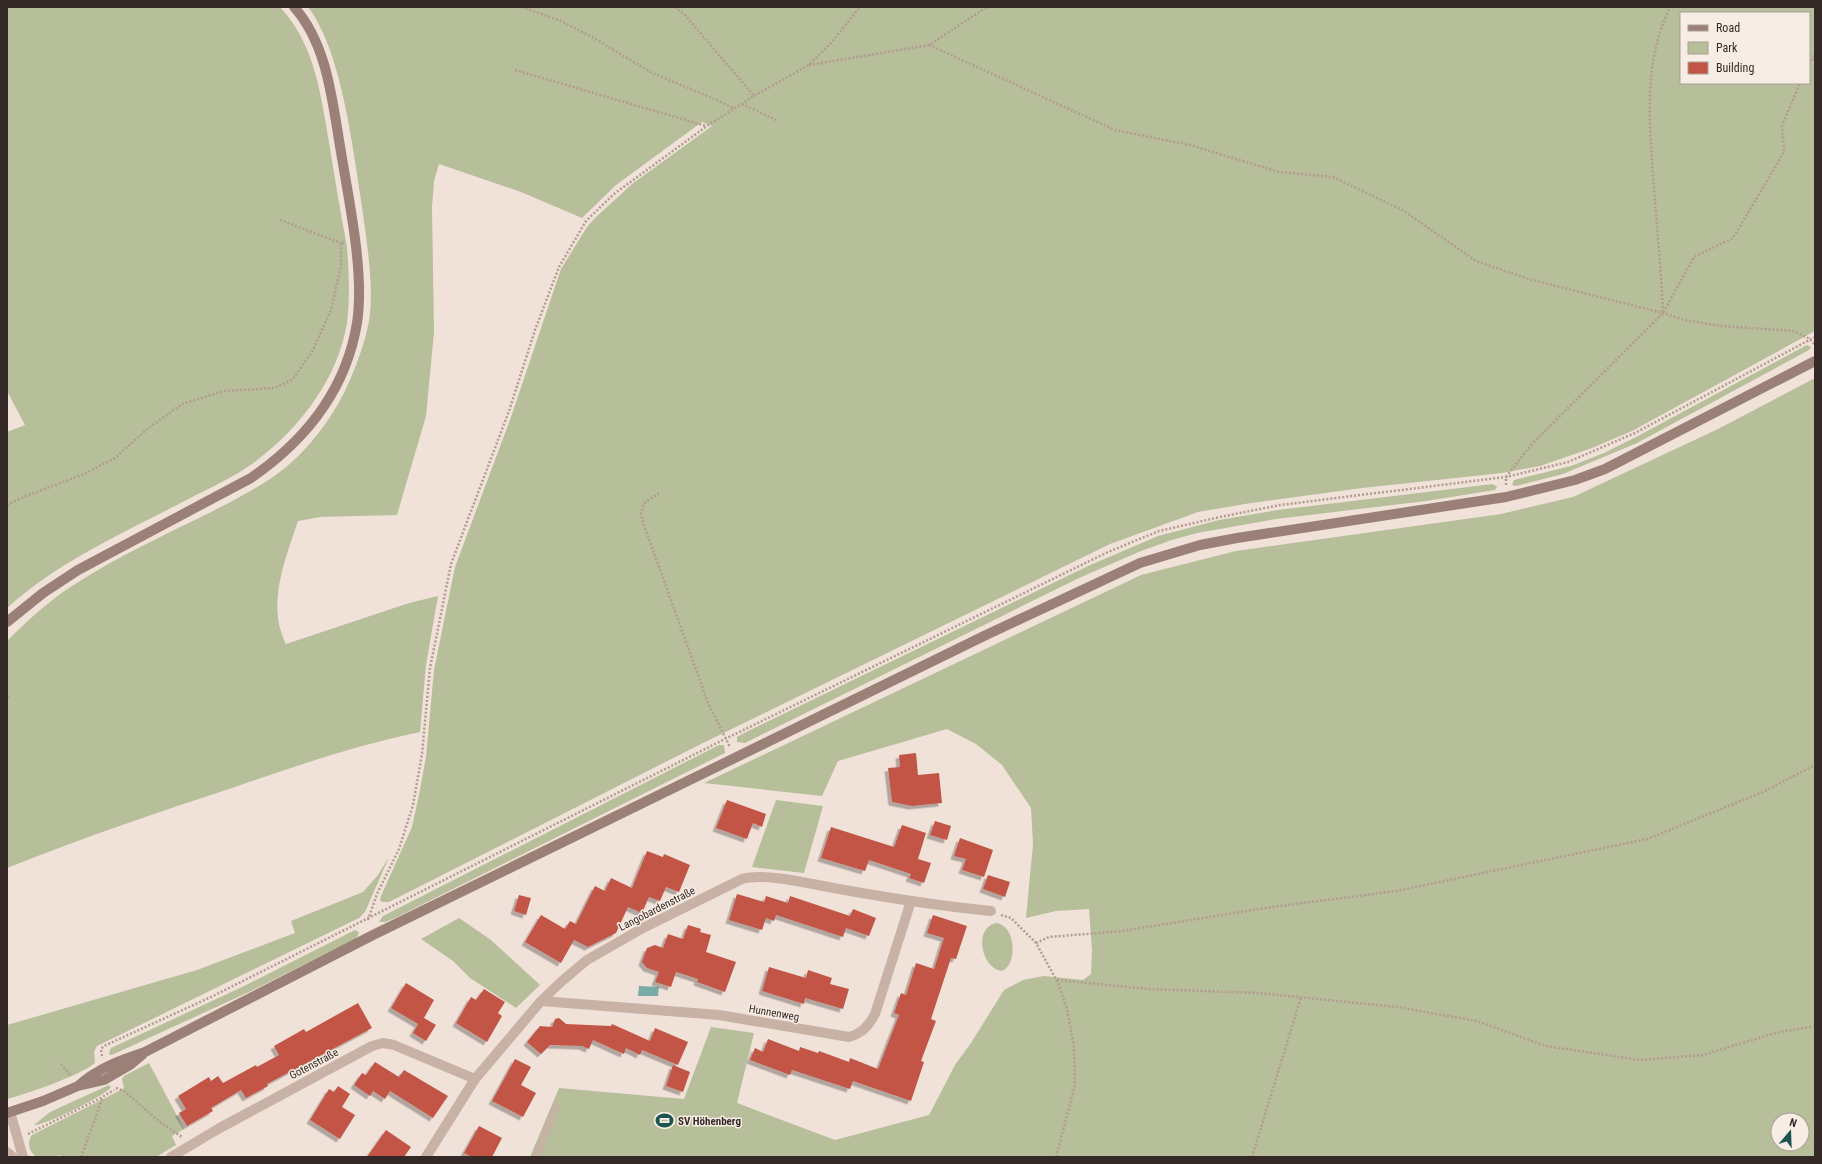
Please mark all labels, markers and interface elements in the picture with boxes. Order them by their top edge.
legend [1680,12,1810,84]
text: Road [1716,21,1740,35]
text: Park [1716,41,1738,55]
text: Building [1716,61,1754,75]
street label: Langobardenstraße [617,884,697,934]
street label: Hunnenweg [748,1002,800,1024]
street label: Gotenstraße [287,1046,341,1082]
sports icon: SV Höhenberg [655,1111,675,1131]
north arrow [1770,1112,1810,1152]
place label: SV Höhenberg [678,1115,741,1128]
text: N [1788,1116,1799,1130]

